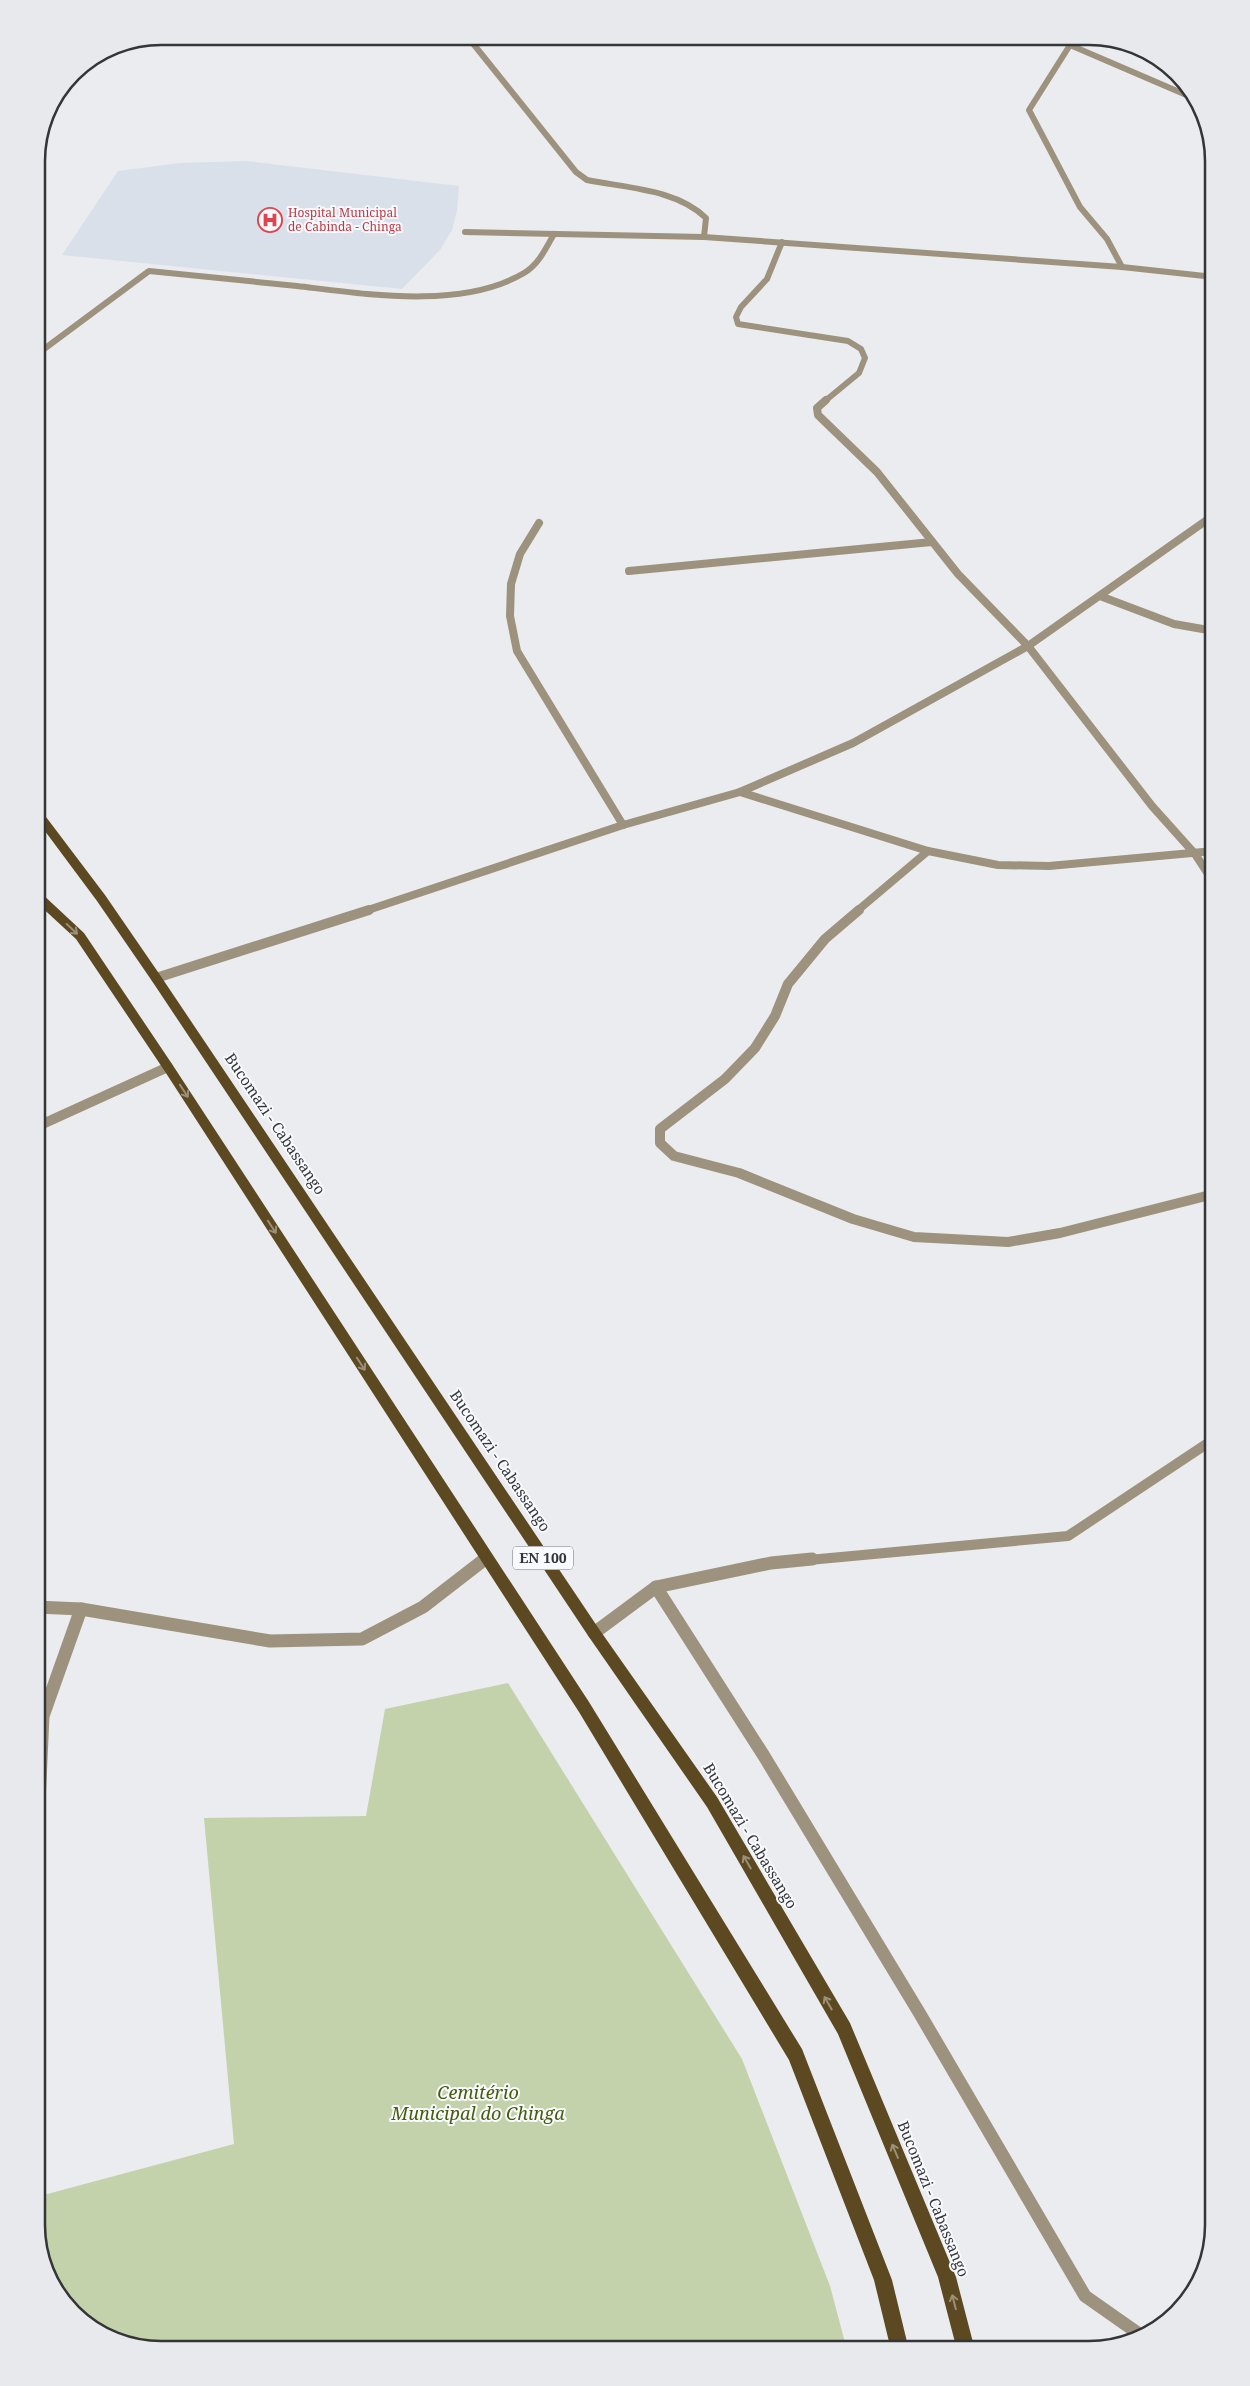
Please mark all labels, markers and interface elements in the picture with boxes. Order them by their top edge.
place label: Hospital Municipal de Cabinda - Chinga [288,204,402,235]
hospital icon: Hospital Municipal de Cabinda - Chinga [257,207,283,233]
one-way arrow [66,923,79,934]
street label: Bucomazi - Cabassango [221,1049,331,1198]
one-way arrow [179,1084,189,1098]
one-way arrow [268,1220,278,1234]
one-way arrow [356,1356,366,1370]
street label: Bucomazi - Cabassango [446,1386,556,1535]
road number: EN 100 [513,1546,573,1570]
street label: Bucomazi - Cabassango [699,1759,802,1912]
one-way arrow [742,1855,752,1870]
one-way arrow [823,1997,833,2011]
park label: Cemitério Municipal do Chinga [390,2080,565,2125]
street label: Bucomazi - Cabassango [893,2118,974,2280]
one-way arrow [889,2144,899,2159]
one-way arrow [949,2295,958,2311]

